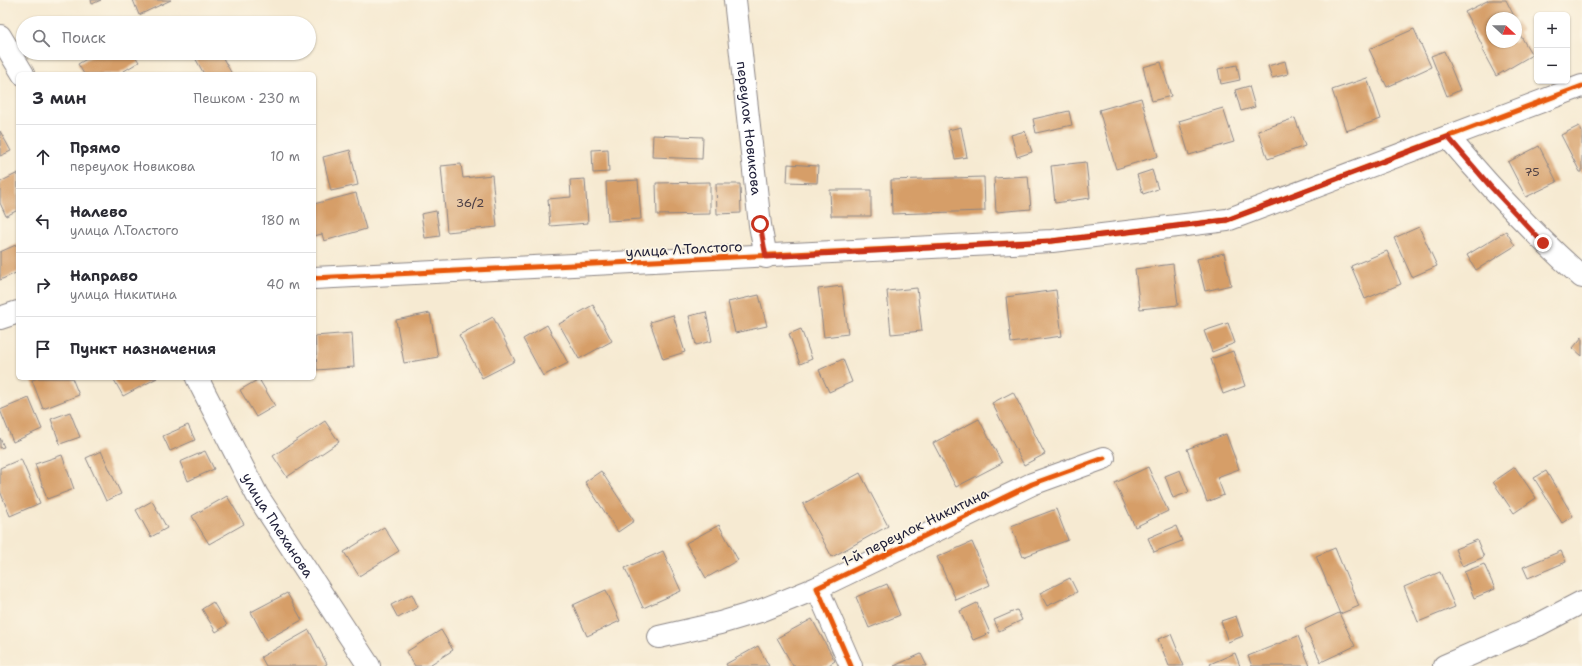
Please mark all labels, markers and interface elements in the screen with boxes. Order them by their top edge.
north arrow [1486,12,1522,48]
map controls [1534,12,1570,84]
button: + [1534,12,1570,48]
search box [16,16,316,60]
icon: search [30,27,52,49]
text: Поиск [62,28,106,48]
button: − [1534,48,1570,84]
street label: переулок Новикова [733,60,766,197]
text: 3 мин [32,87,87,109]
text: Пешком · 230 m [194,90,300,107]
text: Прямо [70,138,120,158]
icon: ahead [32,146,54,168]
text: 10 m [270,148,300,165]
text: переулок Новикова [70,158,195,175]
house number: 75 [1524,164,1540,180]
house number: 36/2 [456,195,484,211]
text: Налево [70,202,128,222]
icon: left [32,210,54,232]
text: 180 m [261,212,300,229]
route start [751,215,769,233]
text: улица Л.Толстого [70,222,179,239]
route end [1534,234,1552,252]
street label: улица Л.Толстого [625,237,743,261]
text: Направо [70,266,138,286]
icon: right [32,274,54,296]
text: 40 m [266,276,300,293]
text: улица Никитина [70,286,177,303]
icon: arrive [32,338,54,360]
text: Пункт назначения [70,339,216,359]
street label: улица Плеханова [238,470,318,581]
street label: 1-й переулок Никитина [839,484,991,570]

